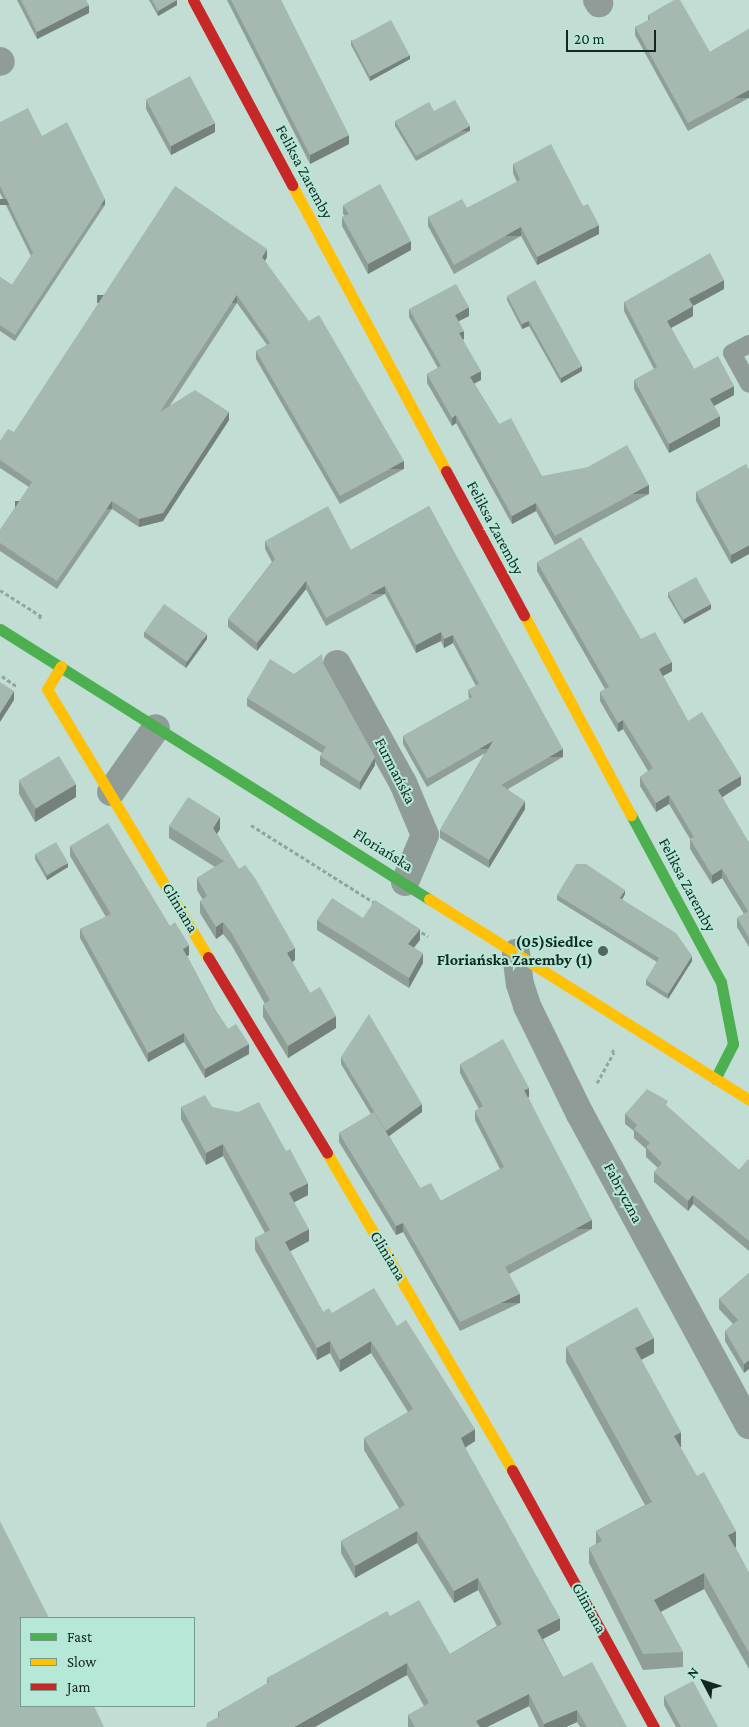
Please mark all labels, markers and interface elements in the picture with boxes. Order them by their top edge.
scale bar [569,20,659,52]
text: 20 m [574,31,605,47]
street label: Feliksa Zaremby [271,122,337,222]
street label: Feliksa Zaremby [462,478,528,578]
street label: Furmańska [370,735,420,807]
street label: Floriańska [349,824,417,876]
street label: Feliksa Zaremby [654,835,720,935]
street label: Gliniana [158,880,202,936]
place label: (05)Siedlce Floriańska Zaremby (1) [437,932,593,970]
marker: (05)Siedlce Floriańska Zaremby (1) [597,945,609,957]
street label: Fabryczna [599,1160,647,1226]
street label: Gliniana [366,1228,410,1284]
street label: Gliniana [567,1579,611,1637]
legend [20,1617,195,1707]
text: Fast [67,1629,92,1645]
text: Slow [67,1654,96,1670]
north arrow [679,1657,729,1707]
text: N [683,1664,702,1681]
text: Jam [67,1679,90,1695]

